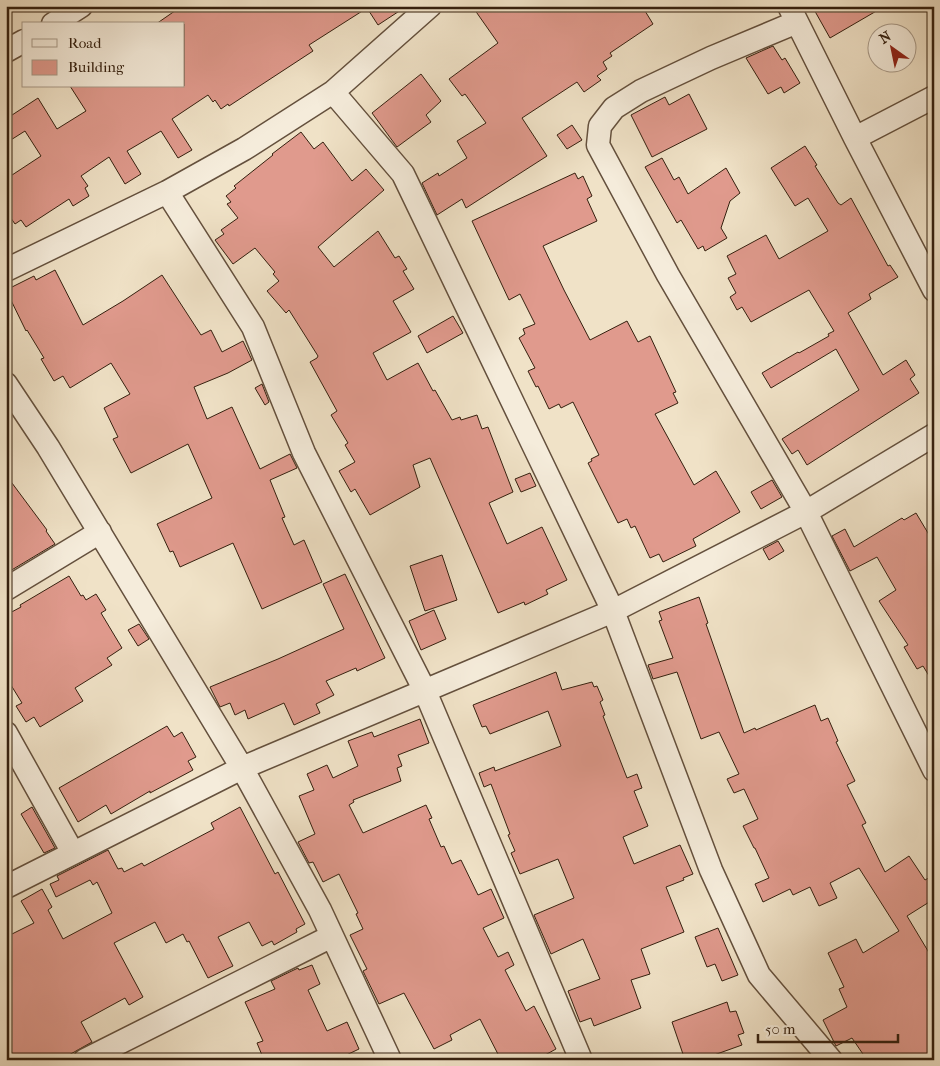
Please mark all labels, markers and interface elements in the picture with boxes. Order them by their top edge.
legend [22,22,185,88]
north arrow [868,22,918,72]
text: N [876,27,895,48]
text: Road [68,34,102,52]
text: Building [68,58,125,76]
scale bar [758,1011,898,1043]
text: 50 m [765,1020,796,1038]

